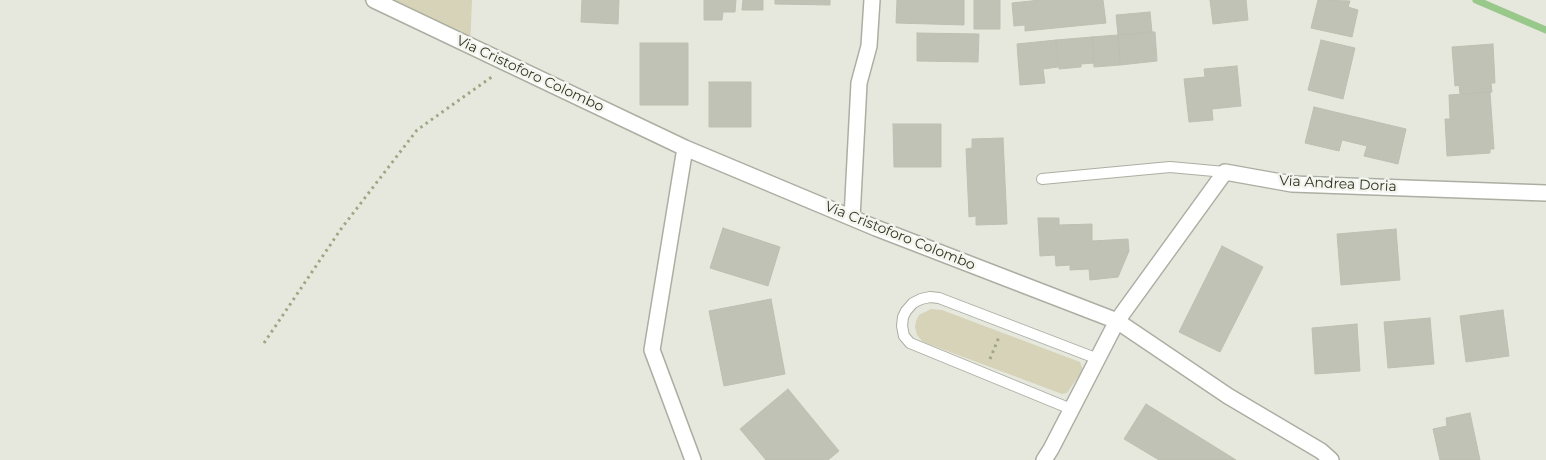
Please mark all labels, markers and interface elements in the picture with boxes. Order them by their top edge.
street label: Via Cristoforo Colombo [454,32,606,116]
street label: Via Andrea Doria [1279,173,1397,195]
street label: Via Cristoforo Colombo [822,198,978,274]

